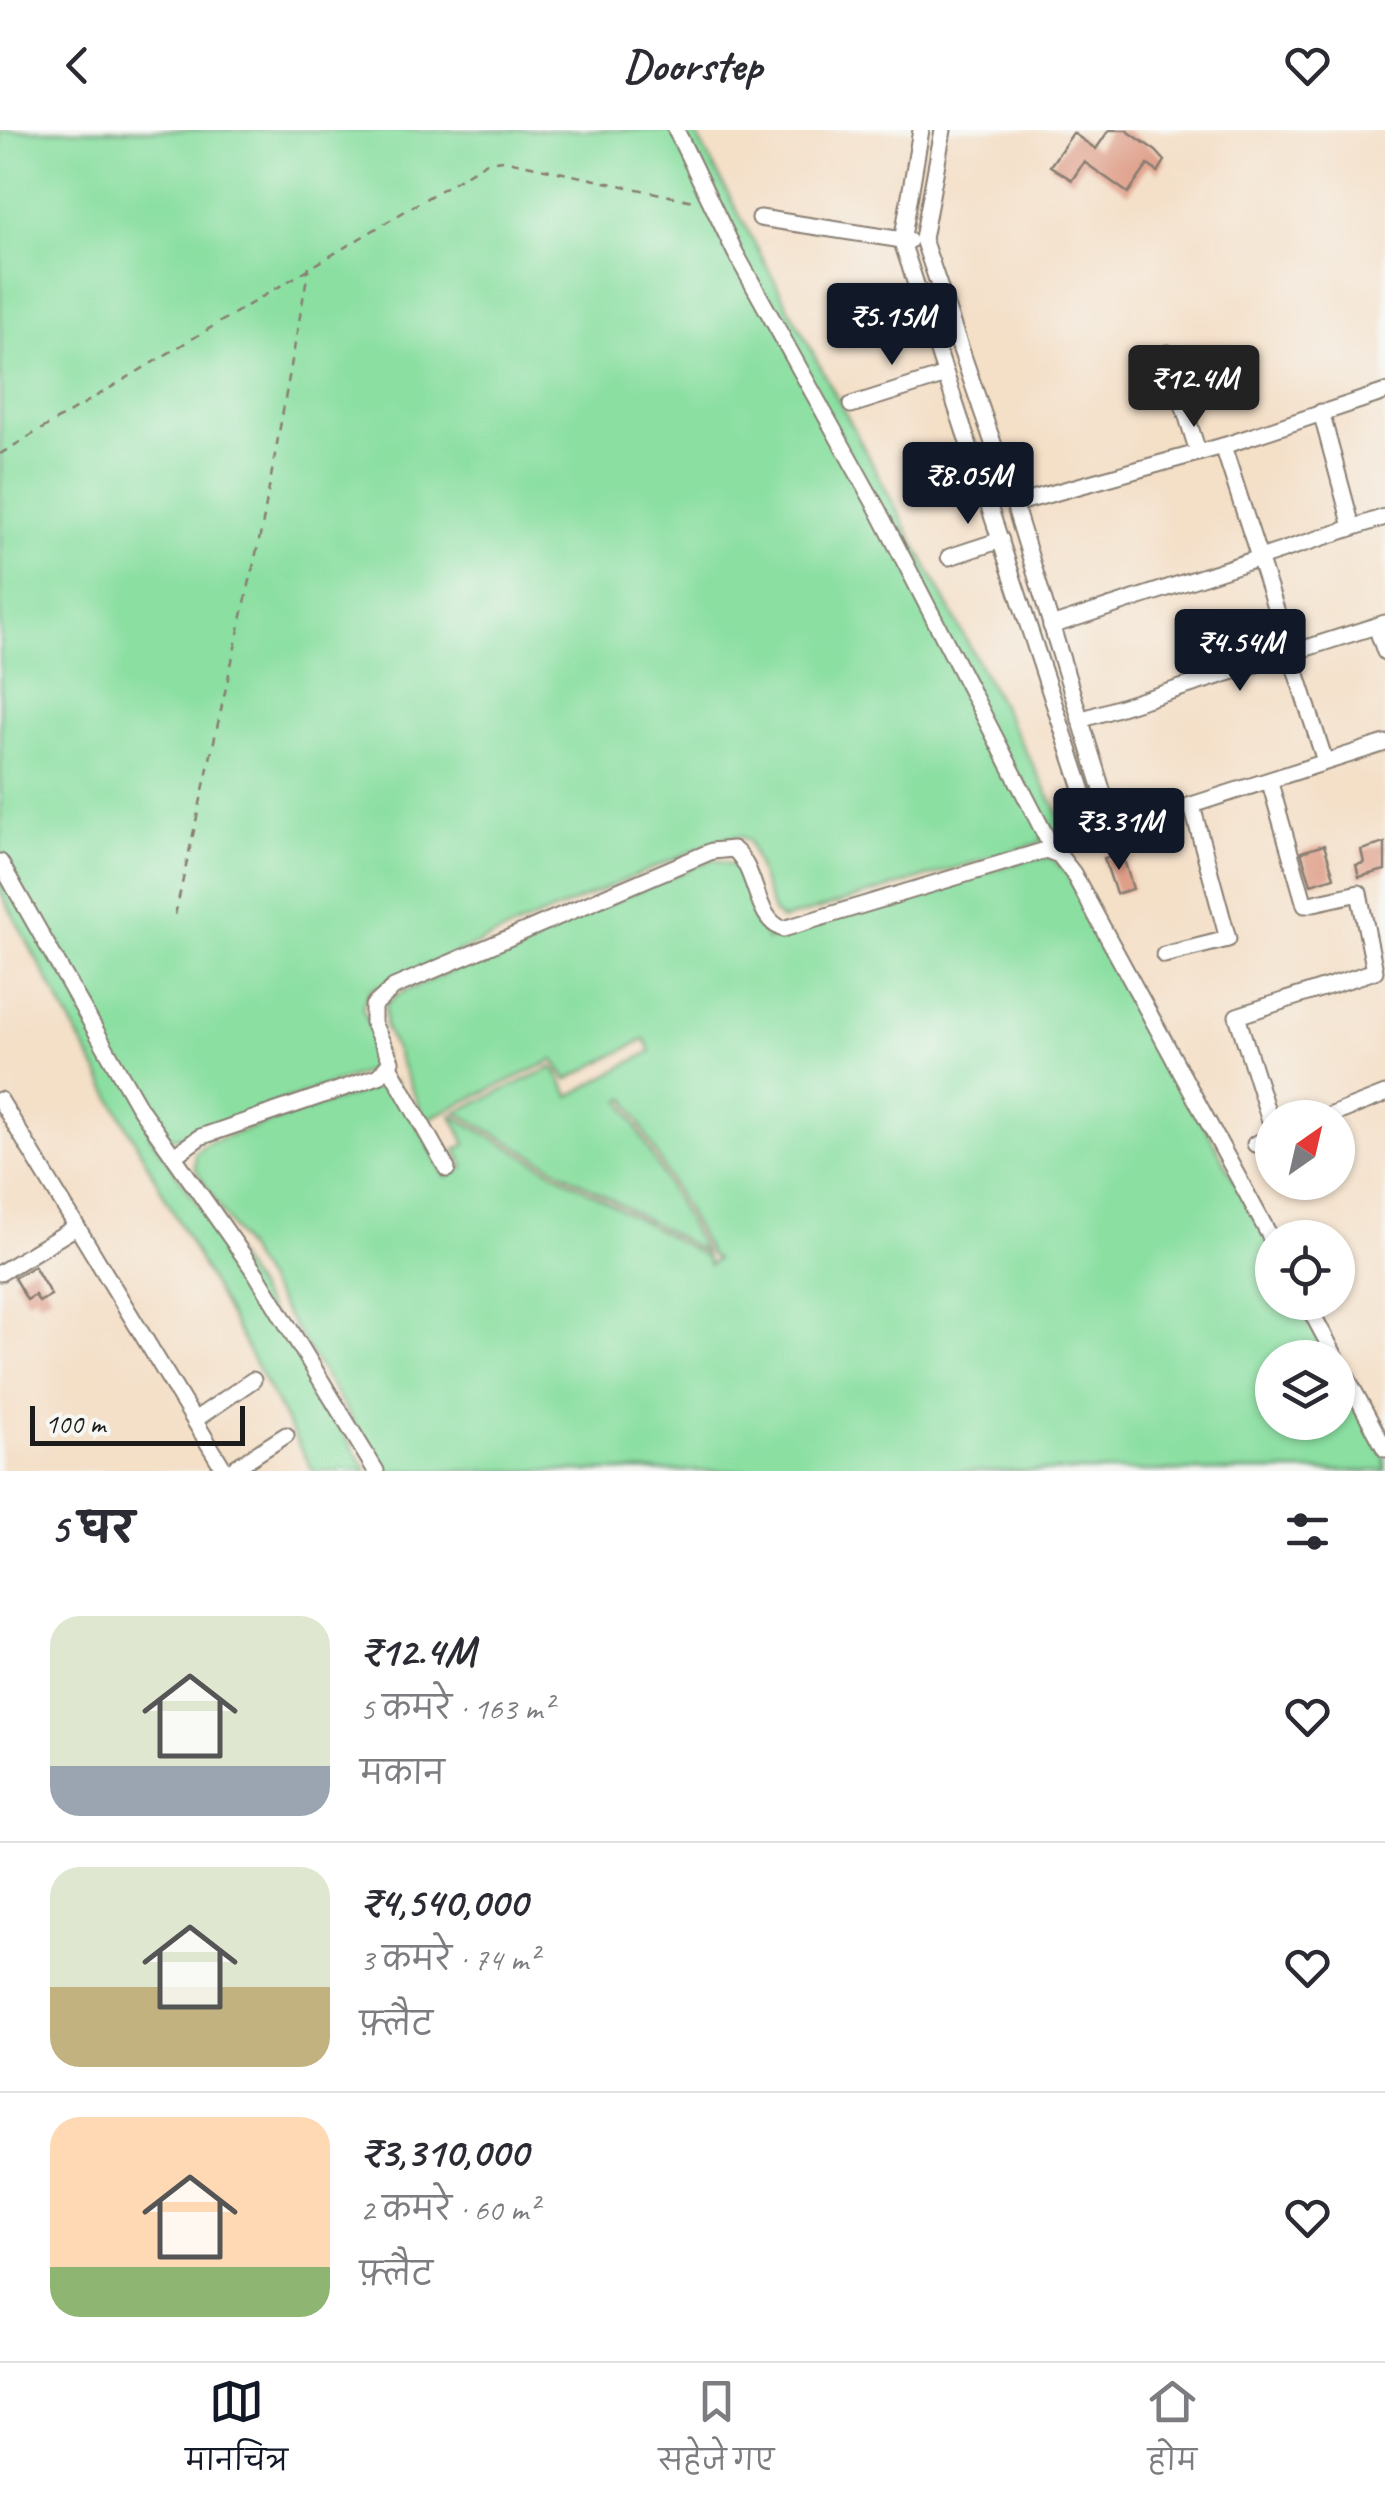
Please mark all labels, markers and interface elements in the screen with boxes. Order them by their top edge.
text: Doorstep [623,37,762,94]
icon: back [50,38,105,93]
icon: heart [1280,38,1335,93]
pin: ₹5.15M [811,283,973,368]
text: ₹5.15M [849,295,935,336]
pin: ₹12.4M [1113,345,1275,430]
text: ₹12.4M [1150,357,1238,398]
pin: ₹8.05M [887,442,1049,527]
text: ₹8.05M [925,454,1011,495]
pin: ₹4.54M [1159,609,1321,694]
text: ₹4.54M [1197,621,1283,662]
pin: ₹3.31M [1038,788,1200,873]
text: ₹3.31M [1075,800,1163,841]
north arrow [1255,1100,1355,1200]
map controls [1255,1100,1355,1440]
button: locate [1255,1220,1355,1320]
button: layers [1255,1340,1355,1440]
scale bar [30,1401,245,1446]
text: 100 m [45,1406,105,1441]
text: 5 घर [50,1502,134,1555]
icon: filters [1280,1504,1335,1559]
text: ₹12.4M [360,1625,475,1678]
icon: home [130,1656,250,1776]
text: 5 कमरे · 163 m² [360,1688,553,1729]
icon: heart [1280,1689,1335,1744]
text: मकान [360,1753,445,1794]
text: ₹4,540,000 [360,1876,527,1929]
icon: home [130,1907,250,2027]
text: 3 कमरे · 74 m² [360,1939,538,1980]
icon: heart [1280,1940,1335,1995]
text: फ़्लैट [360,2004,433,2045]
text: ₹3,310,000 [360,2126,528,2179]
icon: home [130,2157,250,2277]
text: 2 कमरे · 60 m² [360,2189,538,2230]
icon: heart [1280,2190,1335,2245]
text: फ़्लैट [360,2254,433,2295]
tab: मानचित्र [185,2374,288,2491]
tab: सहेजे गए [658,2374,774,2491]
tab: होम [1145,2374,1200,2491]

